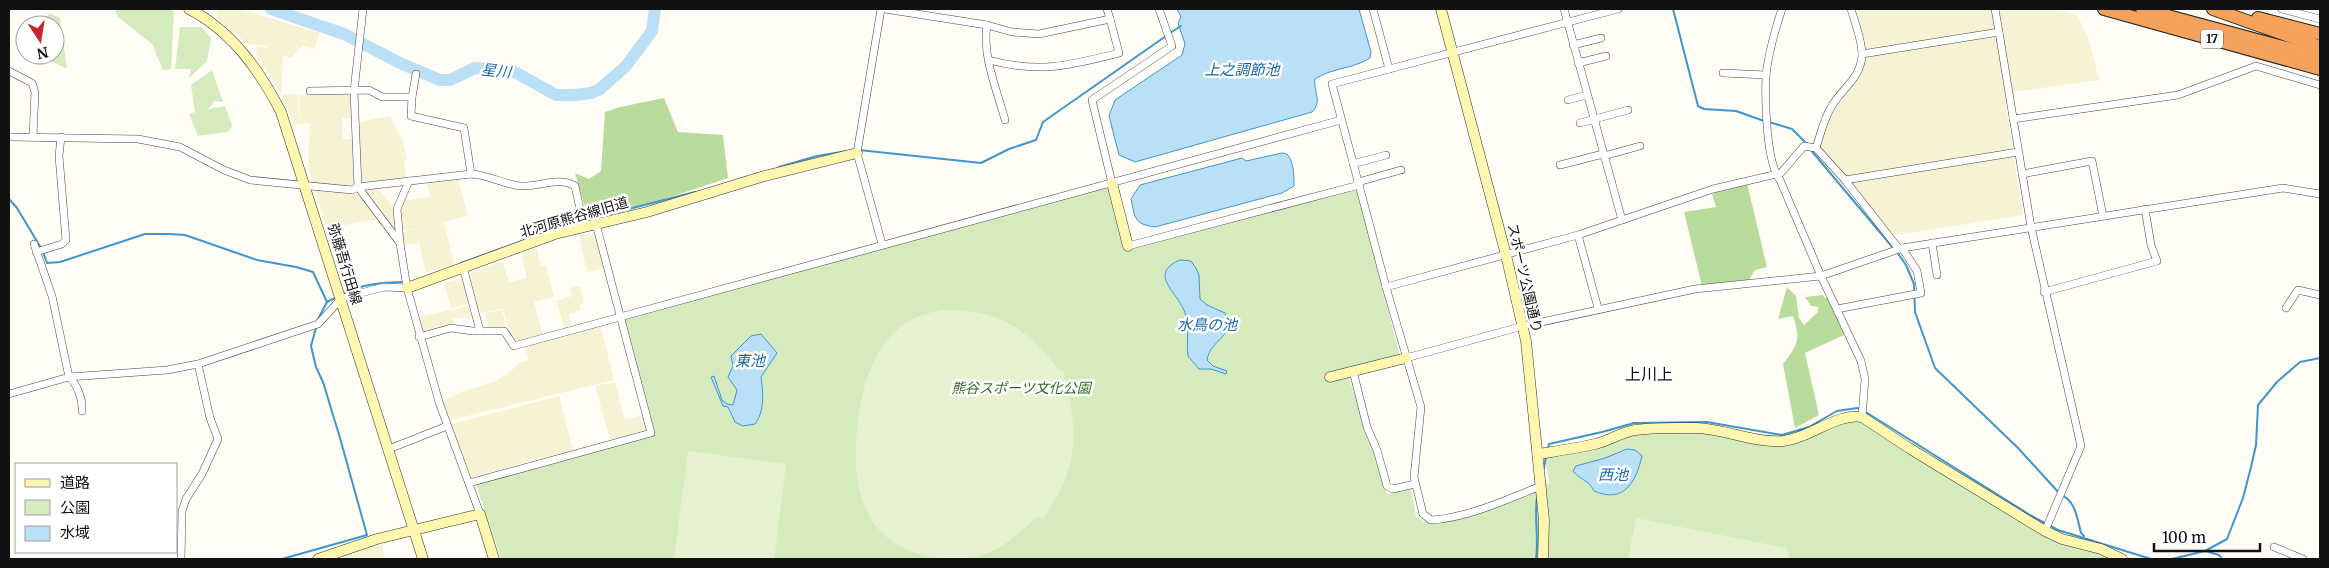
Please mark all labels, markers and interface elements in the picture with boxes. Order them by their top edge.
north arrow [15,15,65,65]
road number: 17 [2201,30,2223,48]
text: N [35,43,50,63]
water label: 星川 [480,59,514,82]
water label: 上之調節池 [1204,60,1281,79]
street label: 北河原熊谷線旧道 [518,193,630,241]
street label: 弥藤吾行田線 [324,221,366,307]
street label: スポーツ公園通り [1504,222,1546,334]
water label: 水鳥の池 [1177,315,1239,334]
water label: 東池 [735,351,767,370]
district label: 上川上 [1625,364,1673,384]
park label: 熊谷スポーツ文化公園 [951,379,1093,397]
legend [15,463,178,553]
water label: 西池 [1598,465,1630,484]
text: 道路 [60,473,90,492]
text: 公園 [60,498,90,517]
scale bar [2154,520,2260,552]
text: 水域 [60,523,90,542]
text: 100 m [2162,528,2206,547]

